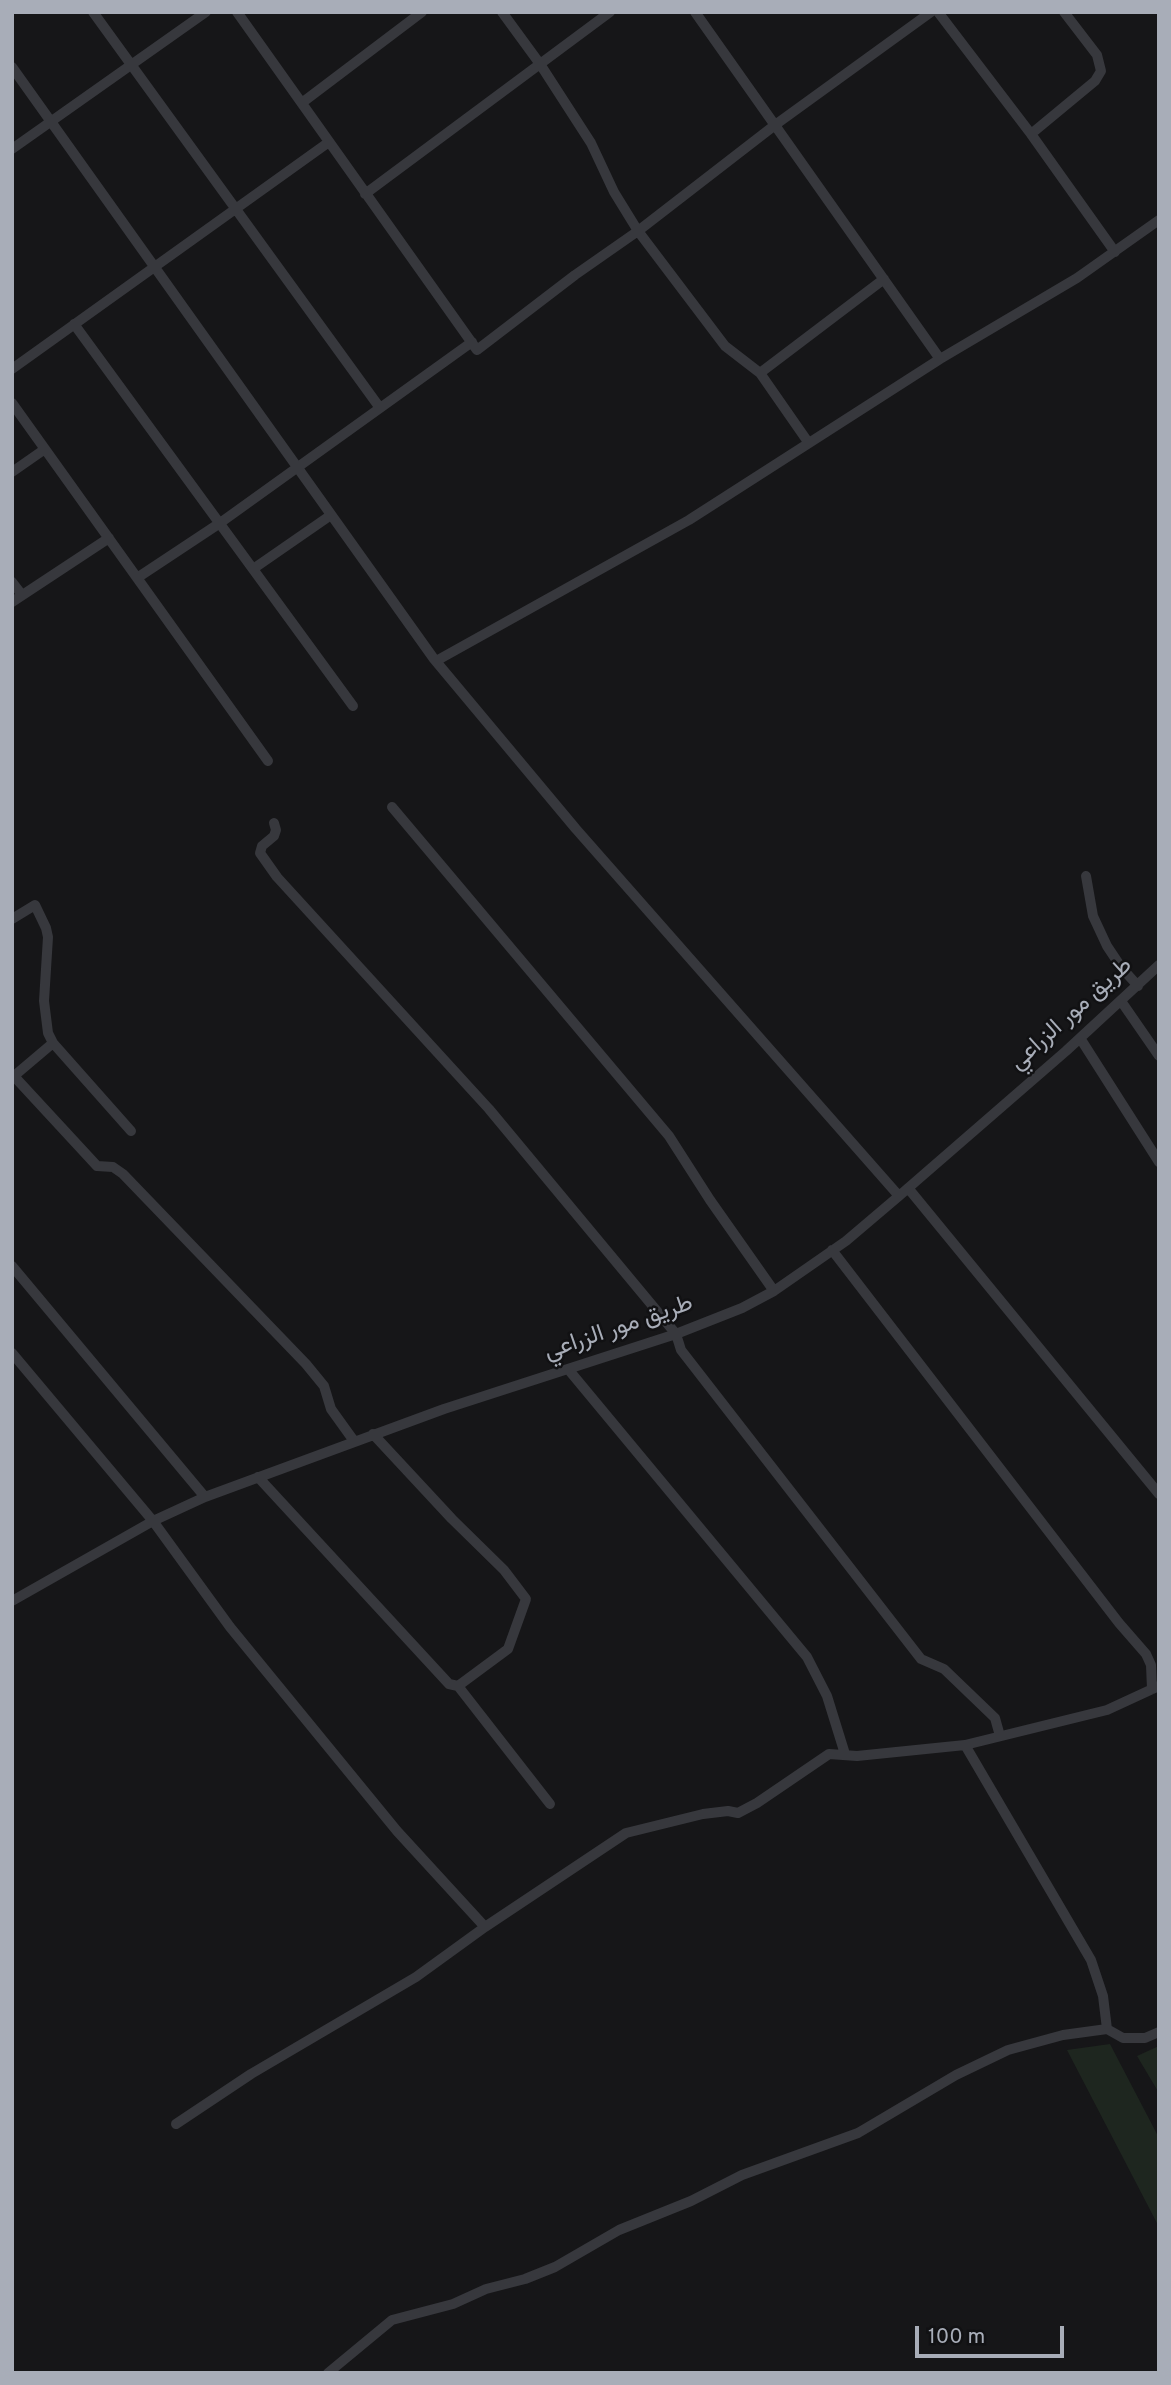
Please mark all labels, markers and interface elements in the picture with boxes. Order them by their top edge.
street label: طريق مور الزراعي [1005,952,1139,1078]
street label: طريق مور الزراعي [541,1290,697,1368]
scale bar [919,2312,1068,2356]
text: 100 m [928,2324,985,2351]

